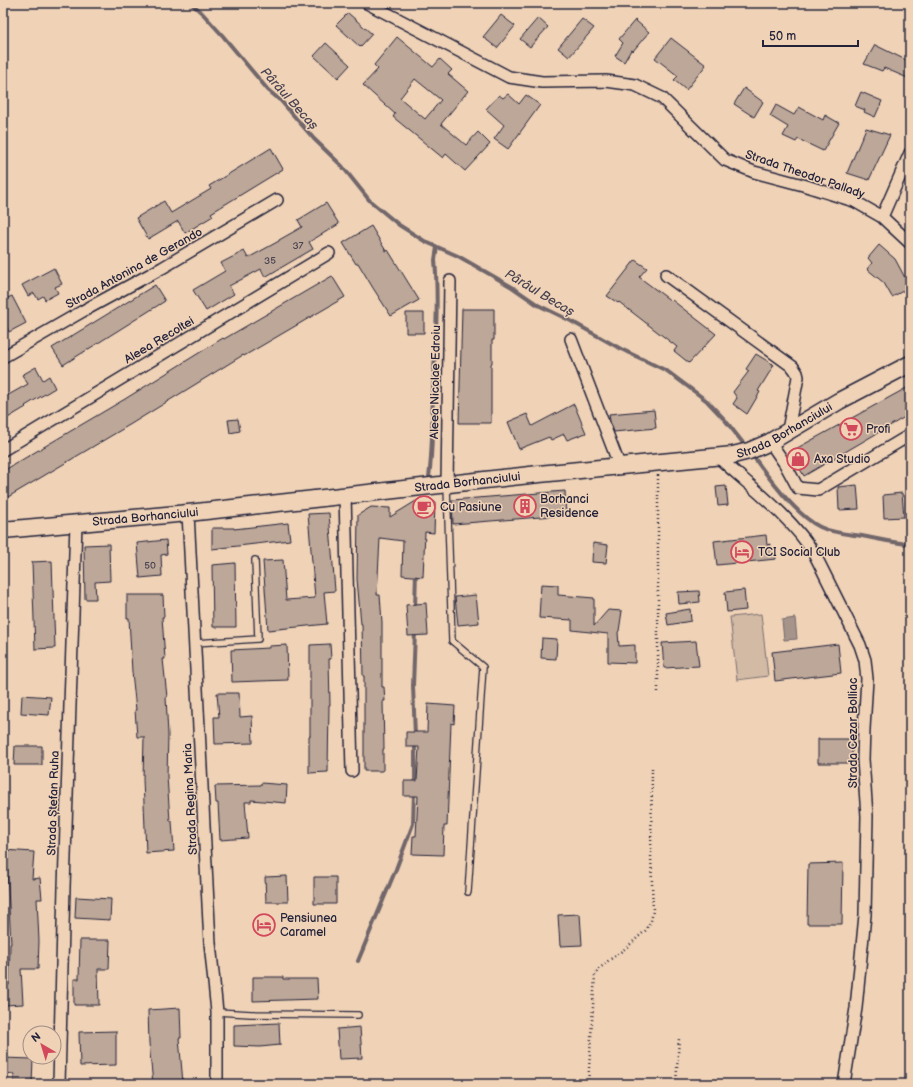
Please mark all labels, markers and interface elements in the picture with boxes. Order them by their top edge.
scale bar [763,22,858,48]
text: 50 m [769,29,796,44]
water label: Pârâul Becaș [257,64,322,133]
street label: Strada Theodor Pallady [743,147,867,202]
street label: Strada Antonina de Gerando [63,224,205,312]
house number: 37 [292,240,304,252]
house number: 35 [264,255,276,267]
water label: Pârâul Becaș [502,266,578,320]
street label: Aleea Recoltei [122,314,197,367]
street label: Aleea Nicolae Edroiu [427,325,444,439]
street label: Strada Borhanciului [735,400,835,462]
supermarket icon: Profi [838,416,864,442]
place label: Profi [866,422,890,437]
shop icon: Axa Studio [785,446,811,472]
place label: Axa Studio [814,452,871,467]
street label: Strada Borhanciului [414,469,521,496]
place label: Borhanci Residence [540,492,599,521]
building icon: Borhanci Residence [512,493,538,519]
cafe icon: Cu Pasiune [411,494,437,520]
place label: Cu Pasiune [440,500,502,515]
street label: Strada Borhanciului [92,505,199,530]
hotel icon: TCI Social Club [729,539,755,565]
place label: TCI Social Club [758,545,841,560]
house number: 50 [144,560,156,572]
street label: Strada Cezar Bolliac [846,678,861,788]
street label: Strada Regina Maria [180,742,201,855]
street label: Strada Ștefan Ruha [44,750,63,856]
place label: Pensiunea Caramel [280,911,337,940]
hotel icon: Pensiunea Caramel [251,912,277,938]
north arrow [22,1025,62,1065]
text: N [29,1030,43,1045]

